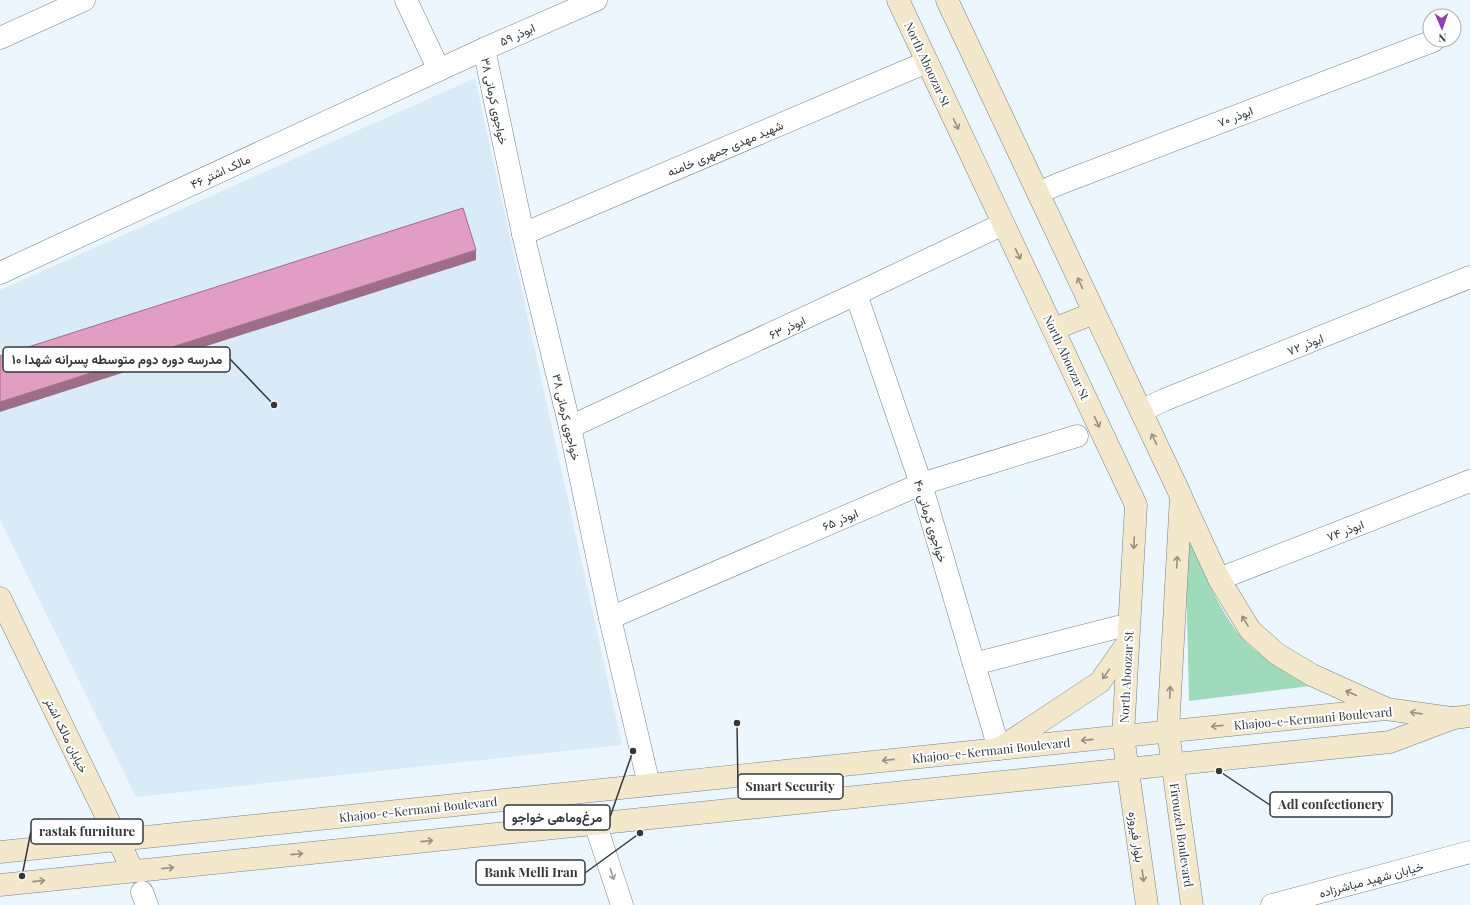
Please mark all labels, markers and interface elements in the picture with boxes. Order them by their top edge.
north arrow [1422,8,1462,48]
street label: ابوذر ۵۹ [497,19,538,50]
street label: North Aboozar St [901,19,955,110]
text: N [1438,31,1447,46]
street label: خواجوی کرمانی ۳۸ [477,56,512,146]
street label: ابوذر ۷۰ [1215,102,1255,131]
street label: شهید مهدی جمهری خامنه [665,116,786,181]
one-way arrow [953,118,960,130]
street label: مالک اشتر ۴۶ [188,150,253,193]
one-way arrow [1015,248,1022,260]
one-way arrow [1076,277,1083,289]
street label: ابوذر ۶۳ [766,312,808,343]
street label: North Aboozar St [1040,312,1094,403]
street label: ابوذر ۷۲ [1284,329,1326,359]
callout: مدرسه دوره دوم متوسطه پسرانه شهدا ۱۰ [3,347,230,372]
text: مدرسه دوره دوم متوسطه پسرانه شهدا ۱۰ [12,350,222,369]
street label: خواجوی کرمانی ۳۸ [548,372,585,462]
one-way arrow [1094,416,1101,428]
one-way arrow [1150,433,1157,445]
street label: خواجوی کرمانی ۴۰ [910,478,951,565]
street label: ابوذر ۶۵ [820,504,861,535]
street label: ابوذر ۷۴ [1324,516,1366,545]
one-way arrow [1130,536,1138,549]
one-way arrow [1174,556,1181,569]
one-way arrow [1241,616,1249,627]
street label: North Aboozar St [1116,630,1136,723]
one-way arrow [1102,668,1110,679]
one-way arrow [1166,686,1173,699]
one-way arrow [1345,689,1357,696]
street label: خیابان مالک اشتر [41,694,92,776]
street label: Khajoo-e-Kermani Boulevard [1233,703,1393,733]
one-way arrow [1409,709,1422,717]
one-way arrow [1211,723,1224,730]
street label: Khajoo-e-Kermani Boulevard [911,734,1071,766]
one-way arrow [1081,736,1094,743]
one-way arrow [882,757,895,764]
callout: Smart Security [738,774,843,799]
text: Smart Security [745,777,835,794]
street label: Firouzeh Boulevard [1167,782,1197,888]
callout: Adl confectionery [1270,792,1392,817]
street label: Khajoo-e-Kermani Boulevard [338,793,498,825]
text: Adl confectionery [1277,795,1384,812]
callout: مرغ‌وماهی‌ خواجو [504,805,610,830]
text: مرغ‌وماهی‌ خواجو [512,808,602,826]
street label: بلوار فیروزه [1125,810,1148,864]
callout: rastak furniture [31,819,143,844]
text: rastak furniture [39,822,136,839]
one-way arrow [420,837,433,845]
one-way arrow [290,851,303,858]
street label: خیابان شهید مباشرزاده [1317,857,1425,902]
callout: Bank Melli Iran [476,860,585,885]
text: Bank Melli Iran [484,863,578,880]
one-way arrow [161,864,174,872]
one-way arrow [609,867,616,880]
one-way arrow [1139,870,1147,883]
one-way arrow [32,877,45,885]

